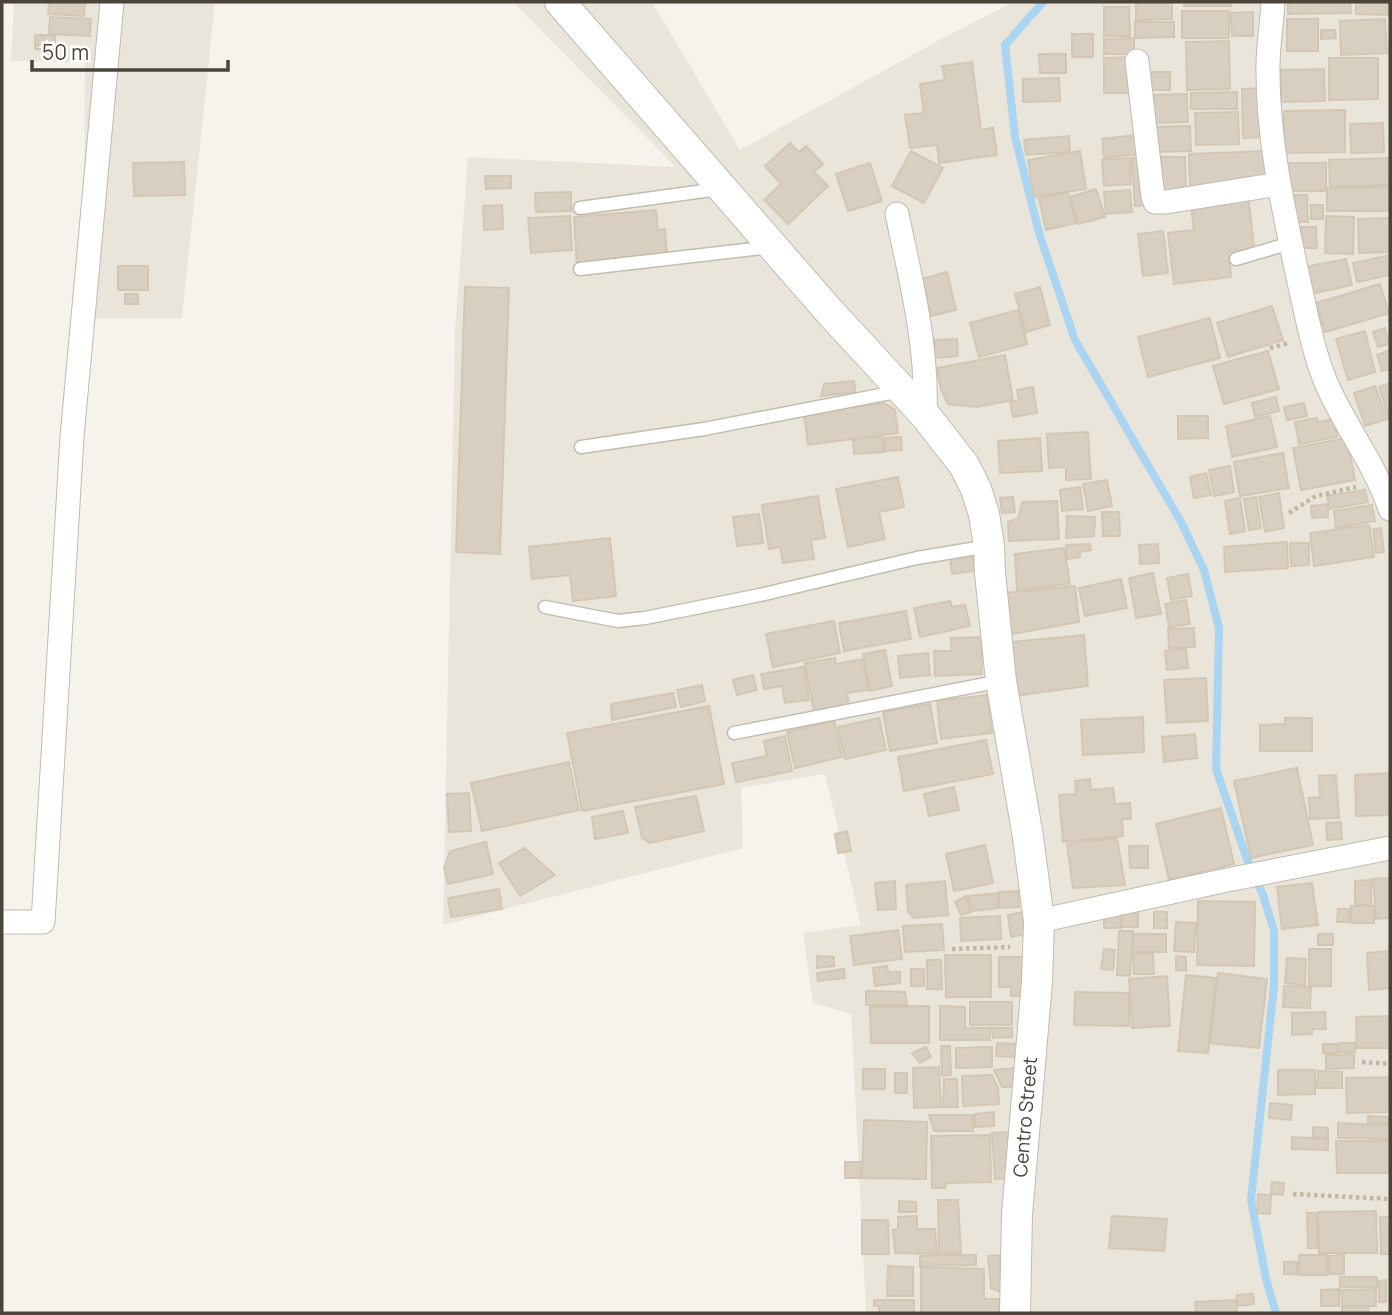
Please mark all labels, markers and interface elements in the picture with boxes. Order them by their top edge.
scale bar [32,28,228,72]
text: 50 m [42,38,89,66]
street label: Centro Street [1007,1056,1043,1178]

